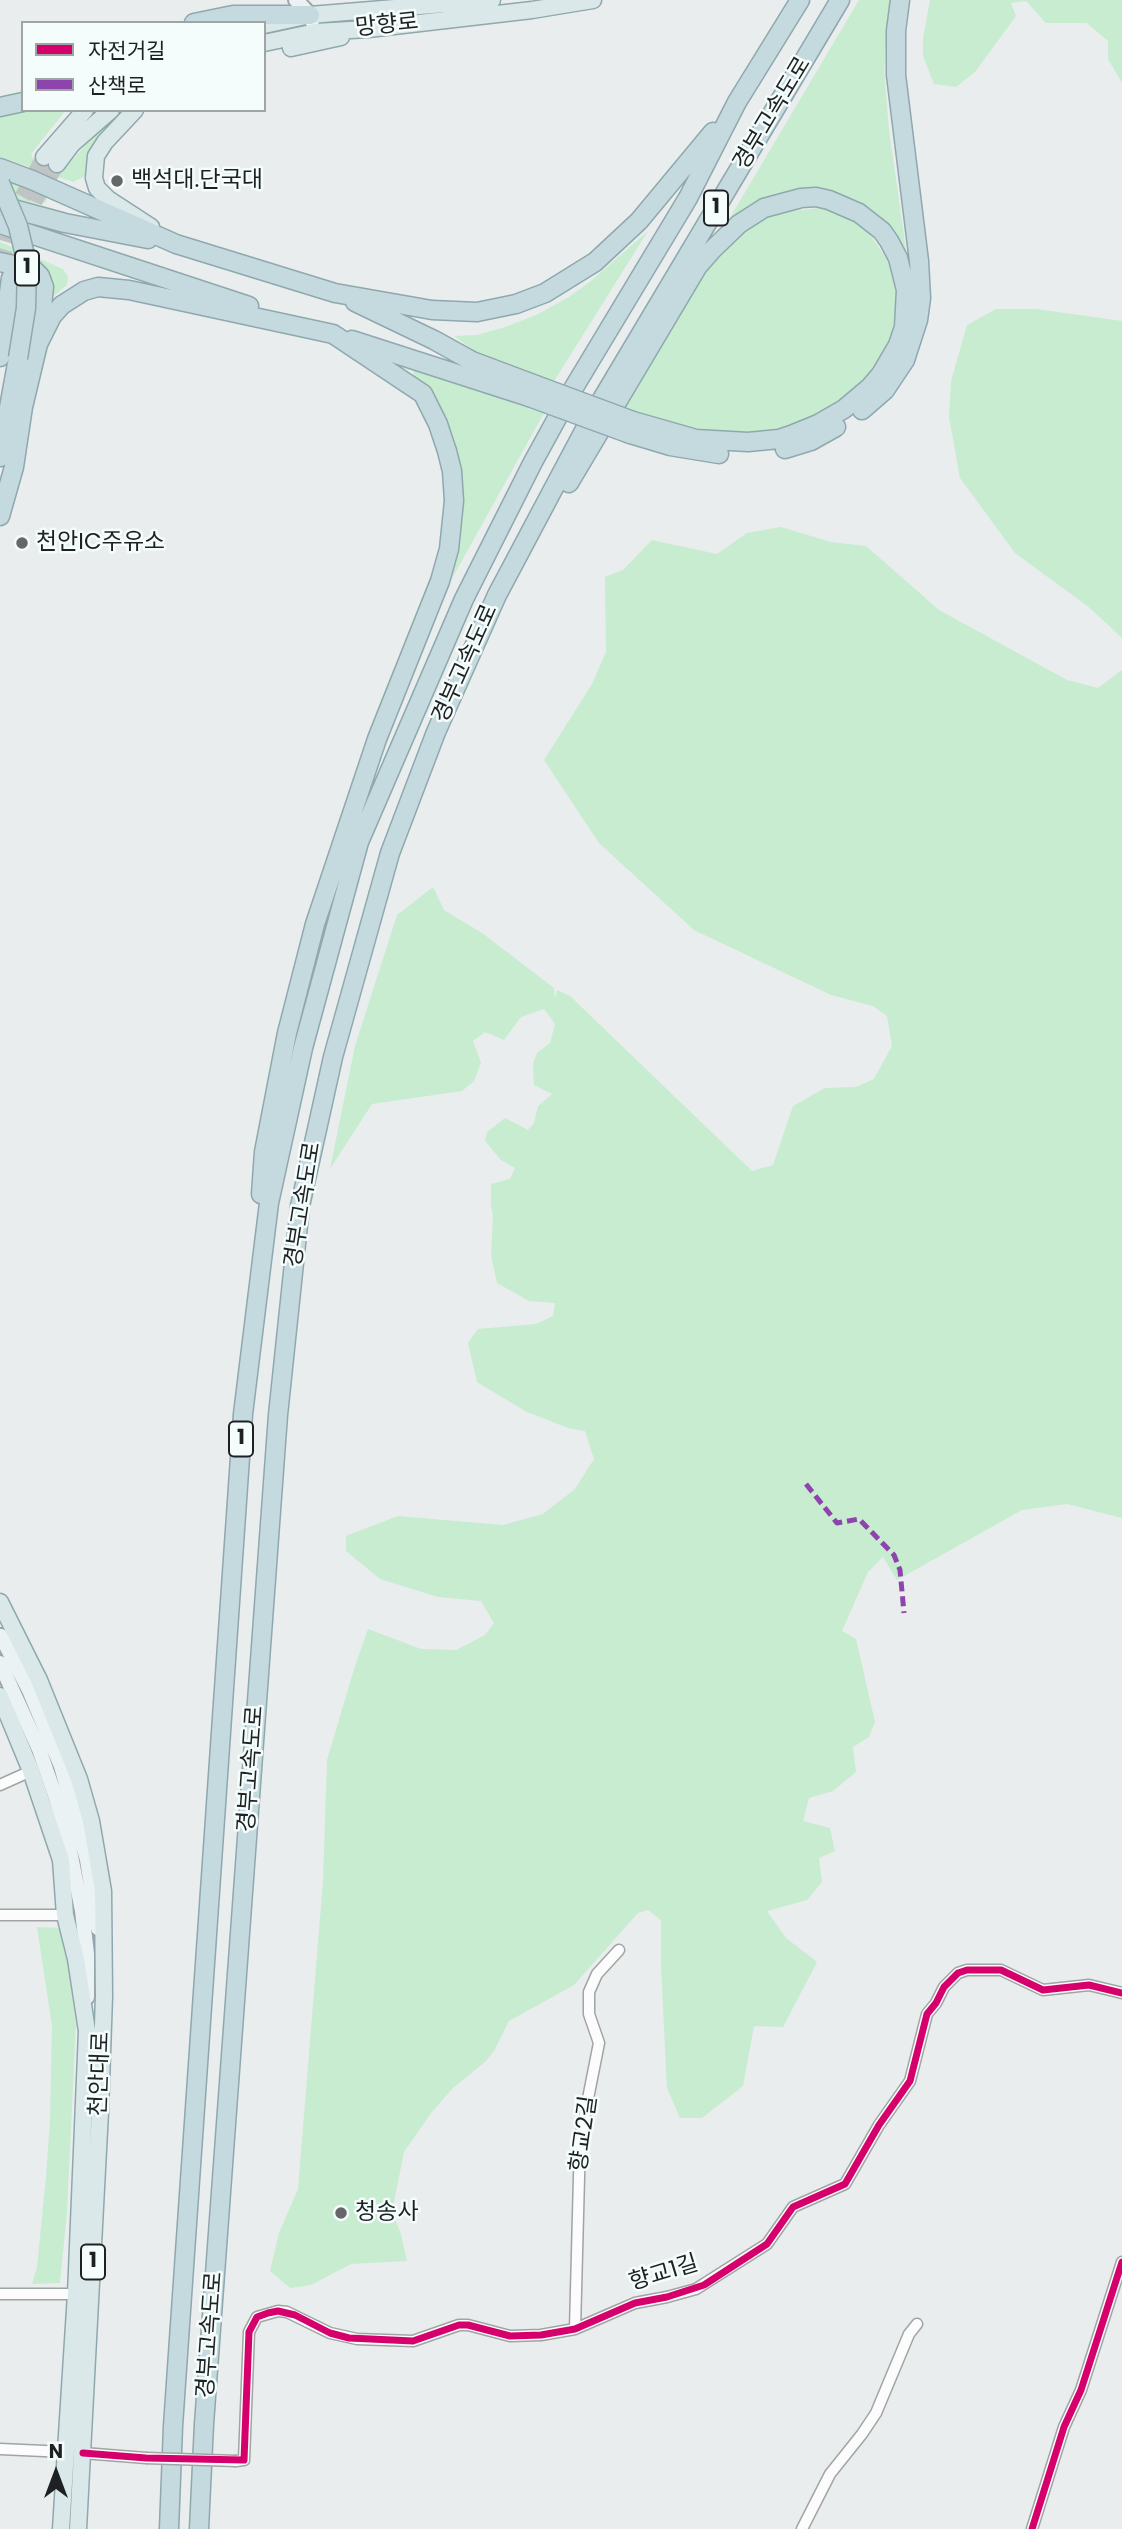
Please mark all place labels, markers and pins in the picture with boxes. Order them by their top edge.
place label: 백석대.단국대 [131,167,263,195]
marker: 백석대.단국대 [109,173,125,189]
place label: 천안IC주유소 [36,529,165,557]
marker: 천안IC주유소 [14,535,30,551]
place label: 청송사 [355,2199,418,2227]
marker: 청송사 [333,2205,349,2221]

